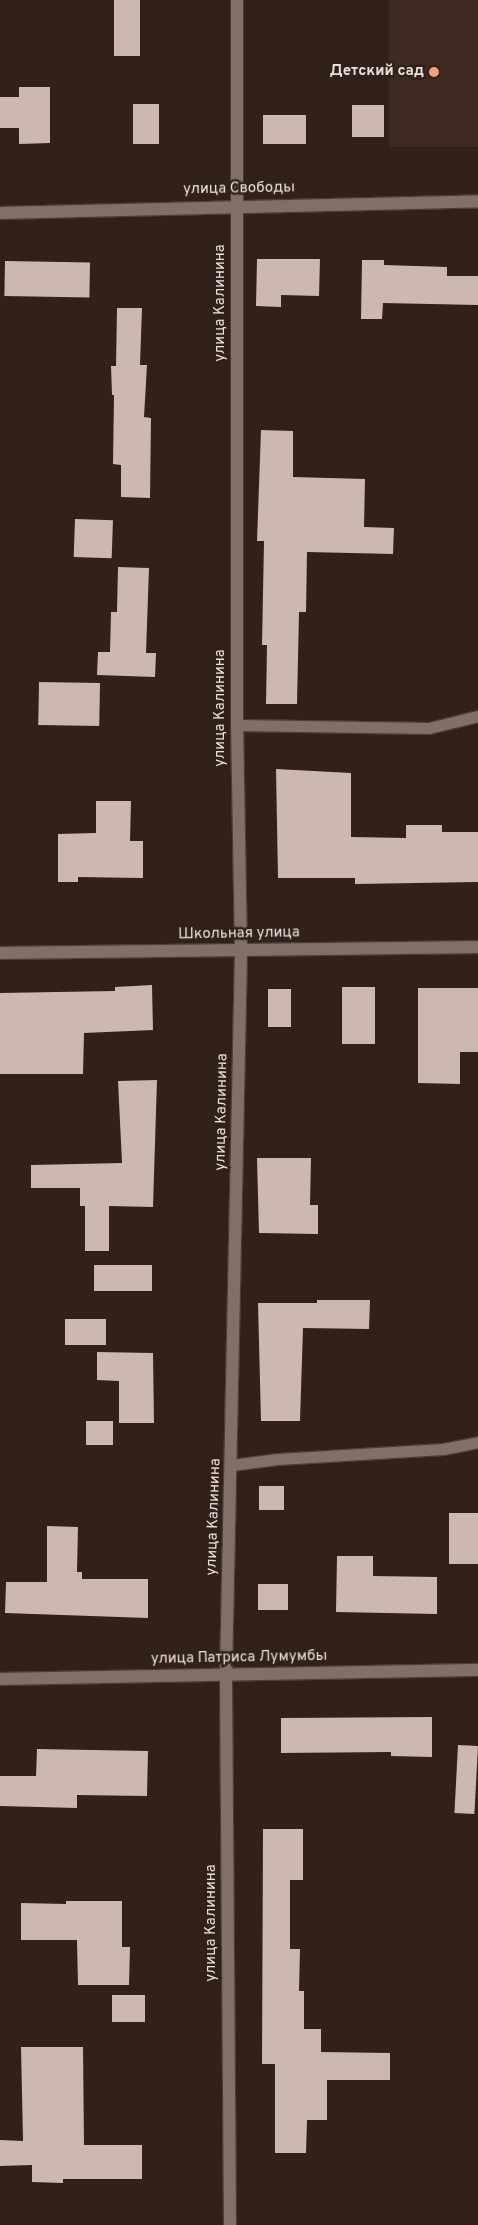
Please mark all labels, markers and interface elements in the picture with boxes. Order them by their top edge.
place label: Детский сад [330,63,424,81]
marker: Детский сад [428,66,440,78]
street label: улица Свободы [183,179,295,199]
street label: улица Калинина [212,244,230,362]
street label: улица Калинина [212,649,230,767]
street label: Школьная улица [178,924,300,944]
street label: улица Калинина [212,1053,232,1171]
street label: улица Калинина [203,1458,225,1576]
street label: улица Патриса Лумумбы [151,1647,327,1669]
street label: улица Калинина [203,1864,221,1982]

